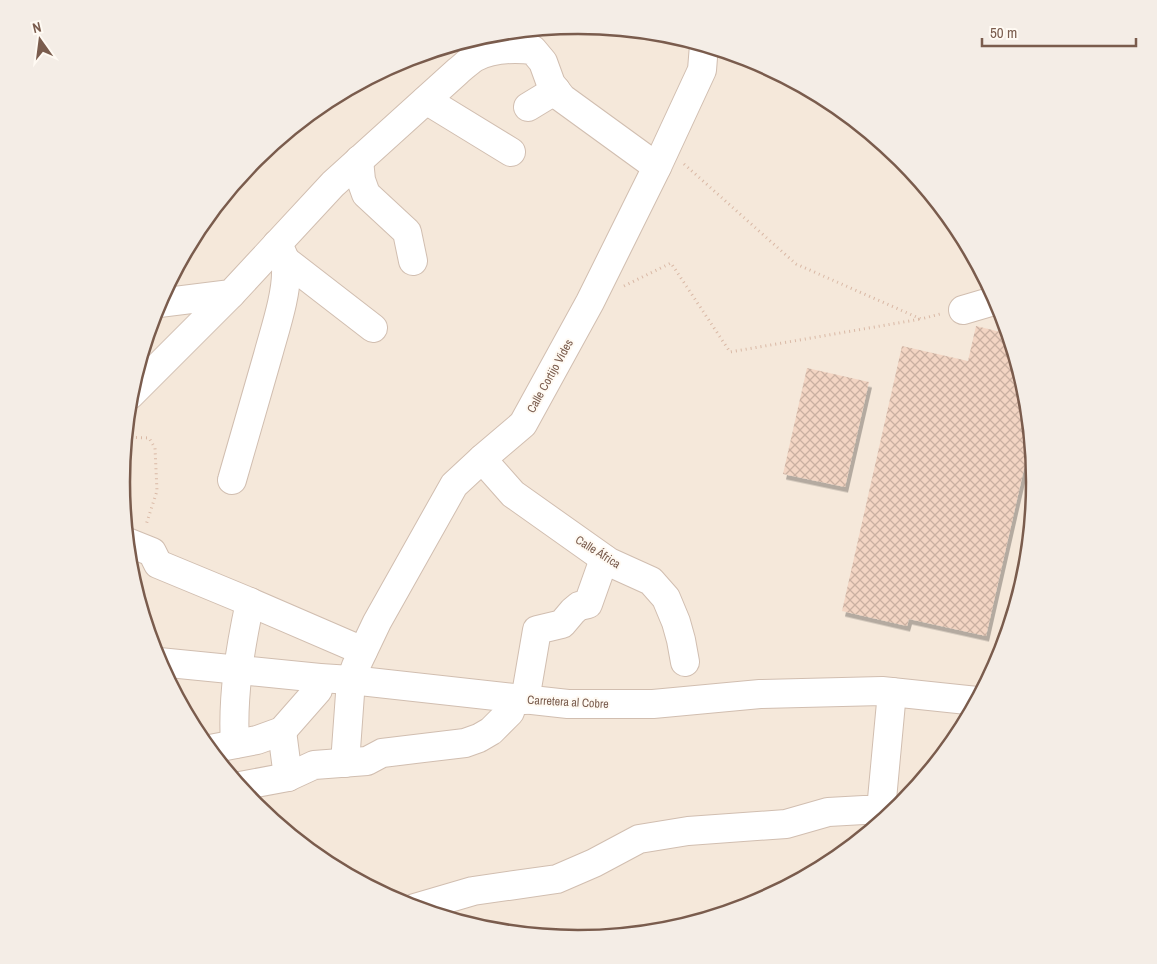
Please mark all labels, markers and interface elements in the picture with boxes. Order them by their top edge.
north arrow [15,15,65,65]
scale bar [982,15,1136,47]
text: N [31,18,43,37]
text: 50 m [990,22,1017,43]
street label: Calle Cortijo Vides [523,336,577,416]
street label: Calle África [572,532,624,572]
street label: Carretera al Cobre [527,692,609,712]

